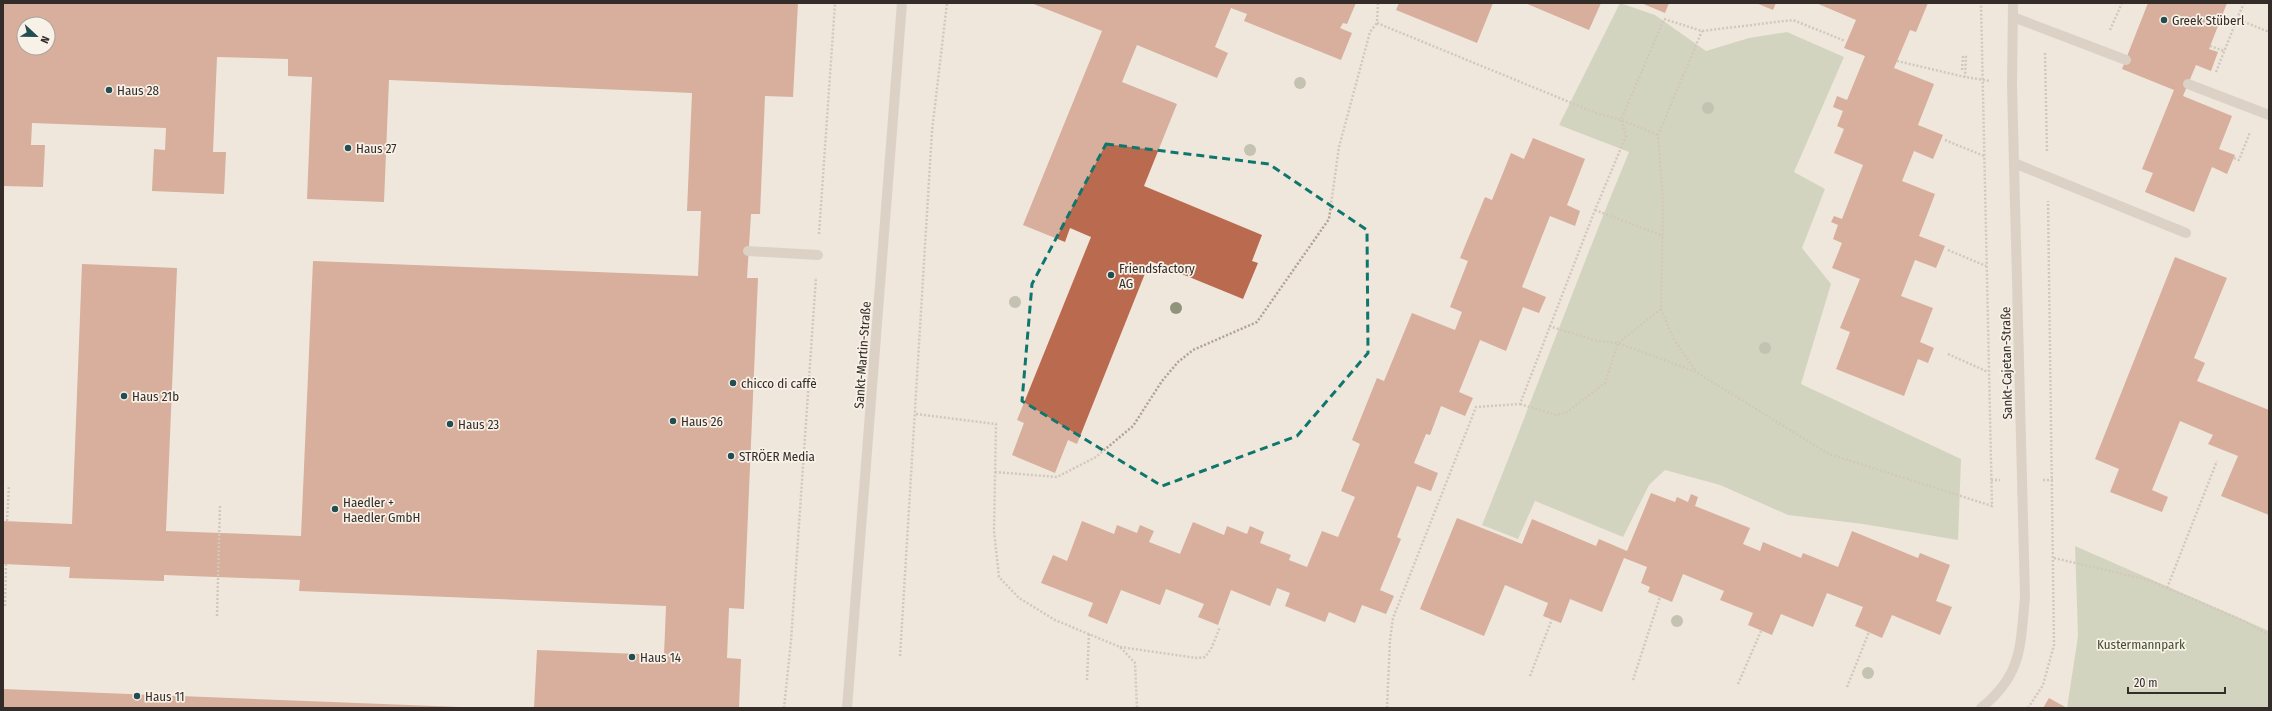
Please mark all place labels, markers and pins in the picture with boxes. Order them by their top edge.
place label: Greek Stüberl [2172,13,2245,28]
marker: Greek Stüberl [2159,15,2169,25]
place label: Haus 28 [117,83,159,98]
marker: Haus 28 [104,85,114,95]
place label: Haus 27 [356,141,397,156]
marker: Haus 27 [343,143,353,153]
place label: Friendsfactory AG [1119,261,1195,291]
marker: Friendsfactory AG [1106,270,1116,280]
place label: chicco di caffè [741,376,817,391]
marker: chicco di caffè [728,378,738,388]
place label: Haus 21b [132,389,179,404]
marker: Haus 21b [119,391,129,401]
place label: Haus 26 [681,414,723,429]
marker: Haus 26 [668,416,678,426]
place label: Haus 23 [458,417,499,432]
marker: Haus 23 [445,419,455,429]
place label: STRÖER Media [739,448,815,464]
marker: STRÖER Media [726,451,736,461]
place label: Haedler + Haedler GmbH [343,495,420,525]
marker: Haedler + Haedler GmbH [330,504,340,514]
place label: Haus 14 [640,650,681,665]
marker: Haus 14 [627,652,637,662]
place label: Haus 11 [145,689,185,704]
marker: Haus 11 [132,691,142,701]

